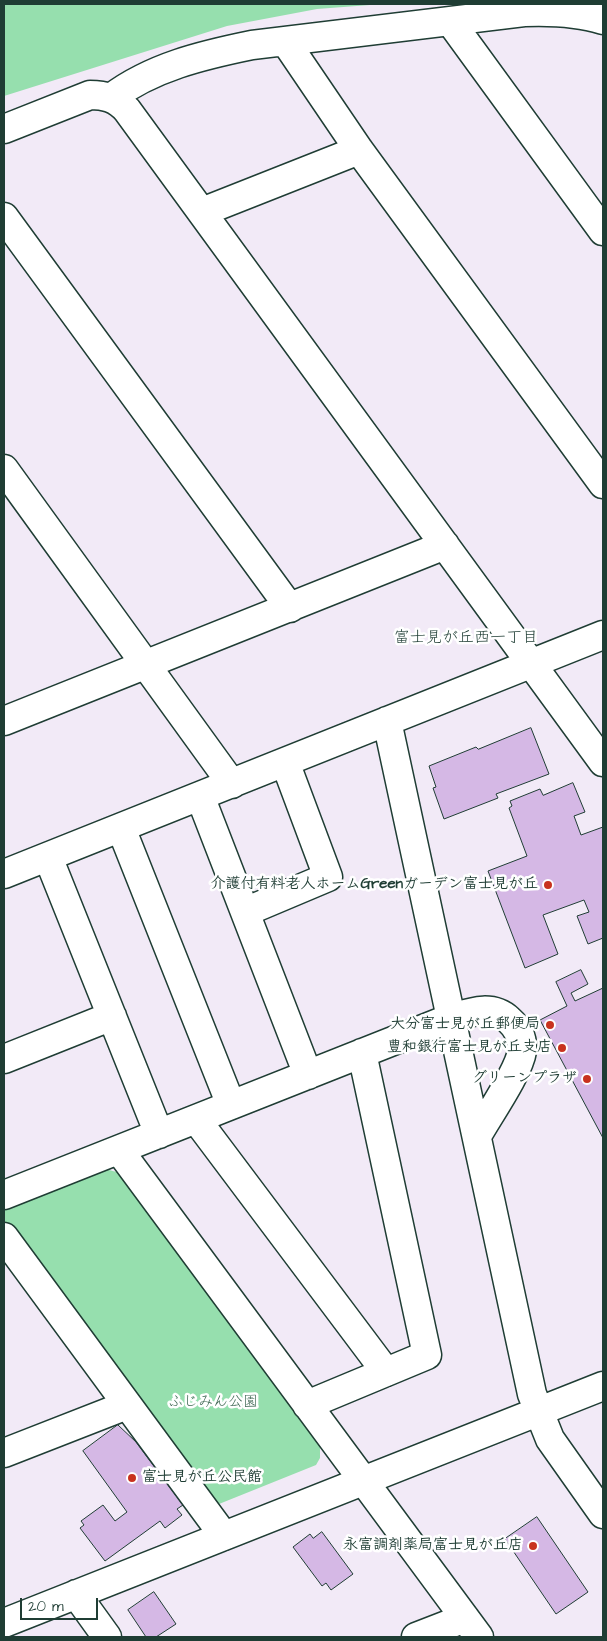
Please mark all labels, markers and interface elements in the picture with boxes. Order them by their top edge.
district label: 富士見が丘西一丁目 [394,629,538,649]
place label: 介護付有料老人ホームGreenガーデン富士見が丘 [211,876,538,894]
marker: 介護付有料老人ホームGreenガーデン富士見が丘 [542,879,554,891]
place label: 大分富士見が丘郵便局 [390,1016,540,1034]
marker: 大分富士見が丘郵便局 [544,1019,556,1031]
place label: 豊和銀行富士見が丘支店 [387,1039,552,1057]
marker: 豊和銀行富士見が丘支店 [556,1042,568,1054]
place label: グリーンプラザ [472,1070,577,1088]
marker: グリーンプラザ [581,1073,593,1085]
park label: ふじみん公園 [168,1394,258,1412]
place label: 富士見が丘公民館 [142,1469,262,1487]
marker: 富士見が丘公民館 [126,1472,138,1484]
place label: 永富調剤薬局富士見が丘店 [343,1537,523,1555]
marker: 永富調剤薬局富士見が丘店 [527,1540,539,1552]
scale bar [22,1588,100,1620]
text: 20 m [28,1596,64,1617]

